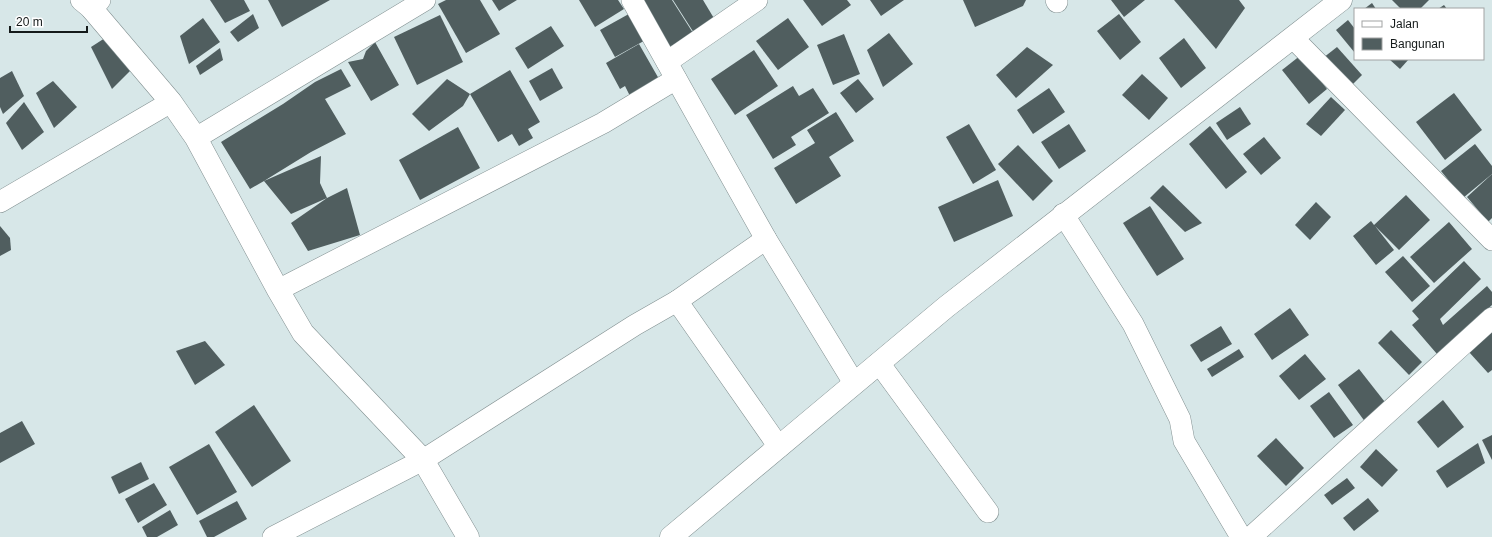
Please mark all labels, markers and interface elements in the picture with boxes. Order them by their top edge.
scale bar [10,8,87,34]
legend [1354,8,1484,60]
text: 20 m [16,15,43,29]
text: Jalan [1390,17,1419,31]
text: Bangunan [1390,37,1445,51]

